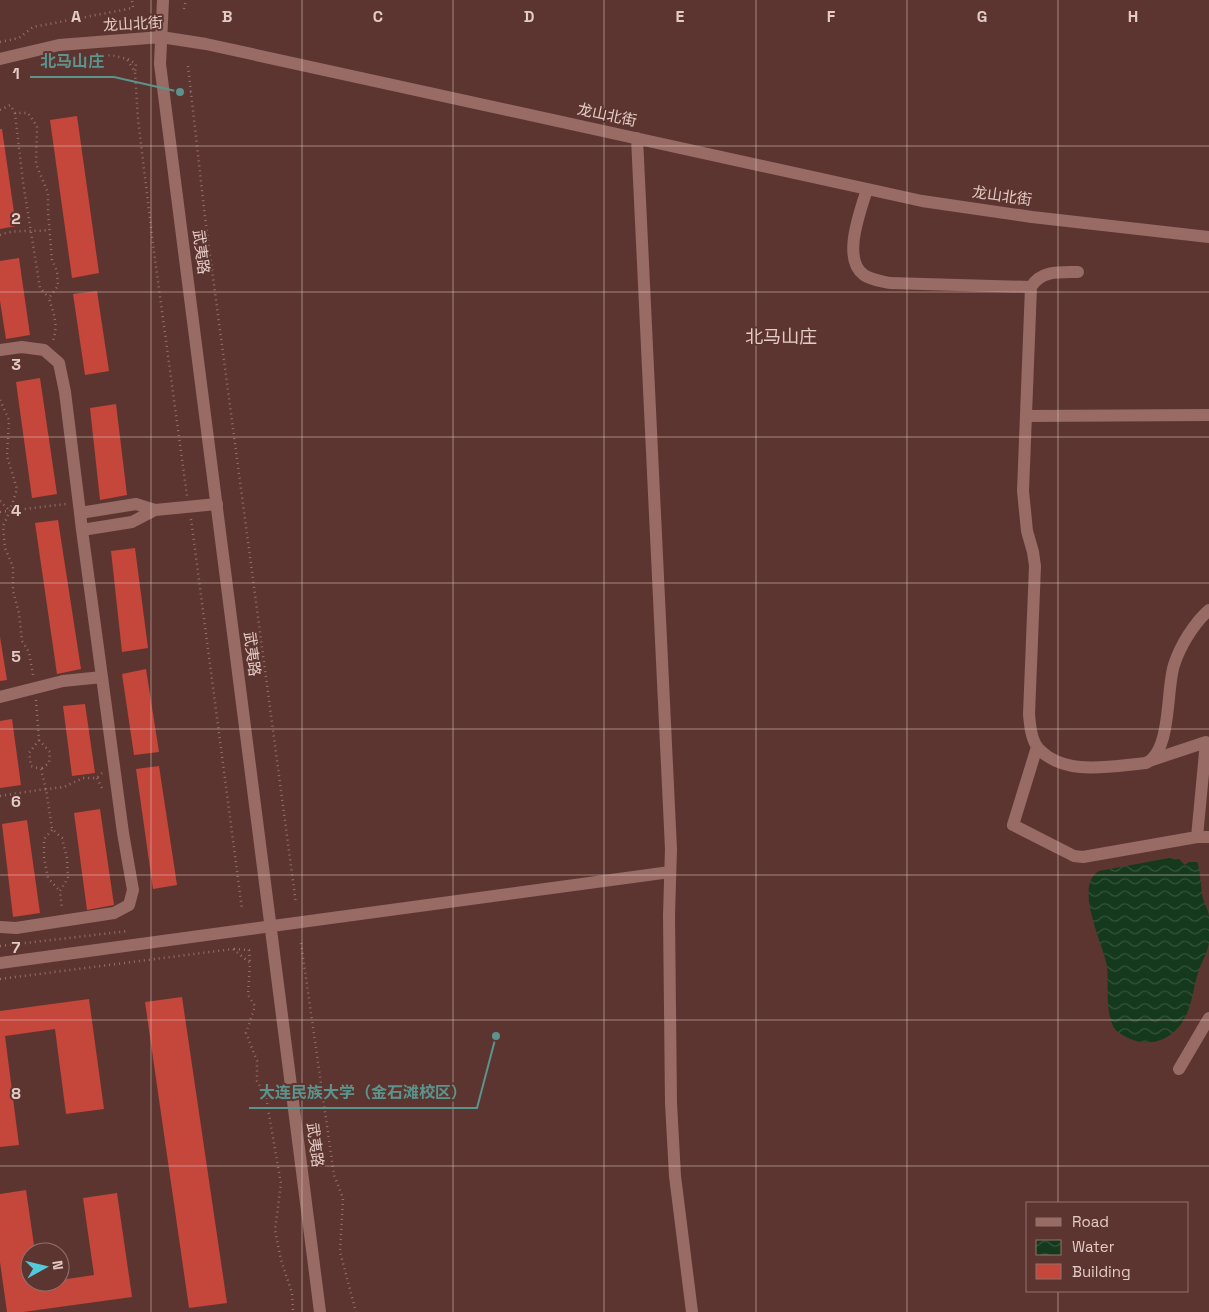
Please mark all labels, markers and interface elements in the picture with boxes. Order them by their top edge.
text: A [71,6,81,27]
text: B [222,6,232,27]
text: C [373,6,383,27]
text: D [524,6,534,27]
text: E [676,6,685,27]
text: F [827,6,836,27]
text: G [977,6,987,27]
text: H [1128,6,1138,27]
street label: 龙山北街 [103,12,163,35]
callout: 北马山庄 [30,46,114,77]
text: 北马山庄 [40,51,104,72]
text: 1 [12,63,20,84]
street label: 龙山北街 [576,99,638,130]
street label: 龙山北街 [971,182,1033,209]
text: 2 [11,208,21,229]
street label: 武夷路 [189,228,214,275]
district label: 北马山庄 [745,325,817,348]
text: 3 [11,354,21,375]
text: 4 [11,500,21,521]
street label: 武夷路 [240,630,265,677]
text: 5 [11,646,21,667]
text: 6 [11,791,21,812]
text: 7 [12,937,21,958]
callout: 大连民族大学（金石滩校区） [249,1077,477,1108]
text: 大连民族大学（金石滩校区） [259,1082,467,1103]
text: 8 [11,1083,21,1104]
street label: 武夷路 [303,1121,328,1168]
legend [1026,1202,1189,1292]
text: Road [1072,1212,1109,1231]
text: Water [1072,1237,1115,1256]
north arrow [20,1242,70,1292]
text: N [48,1259,67,1271]
text: Building [1072,1262,1131,1281]

